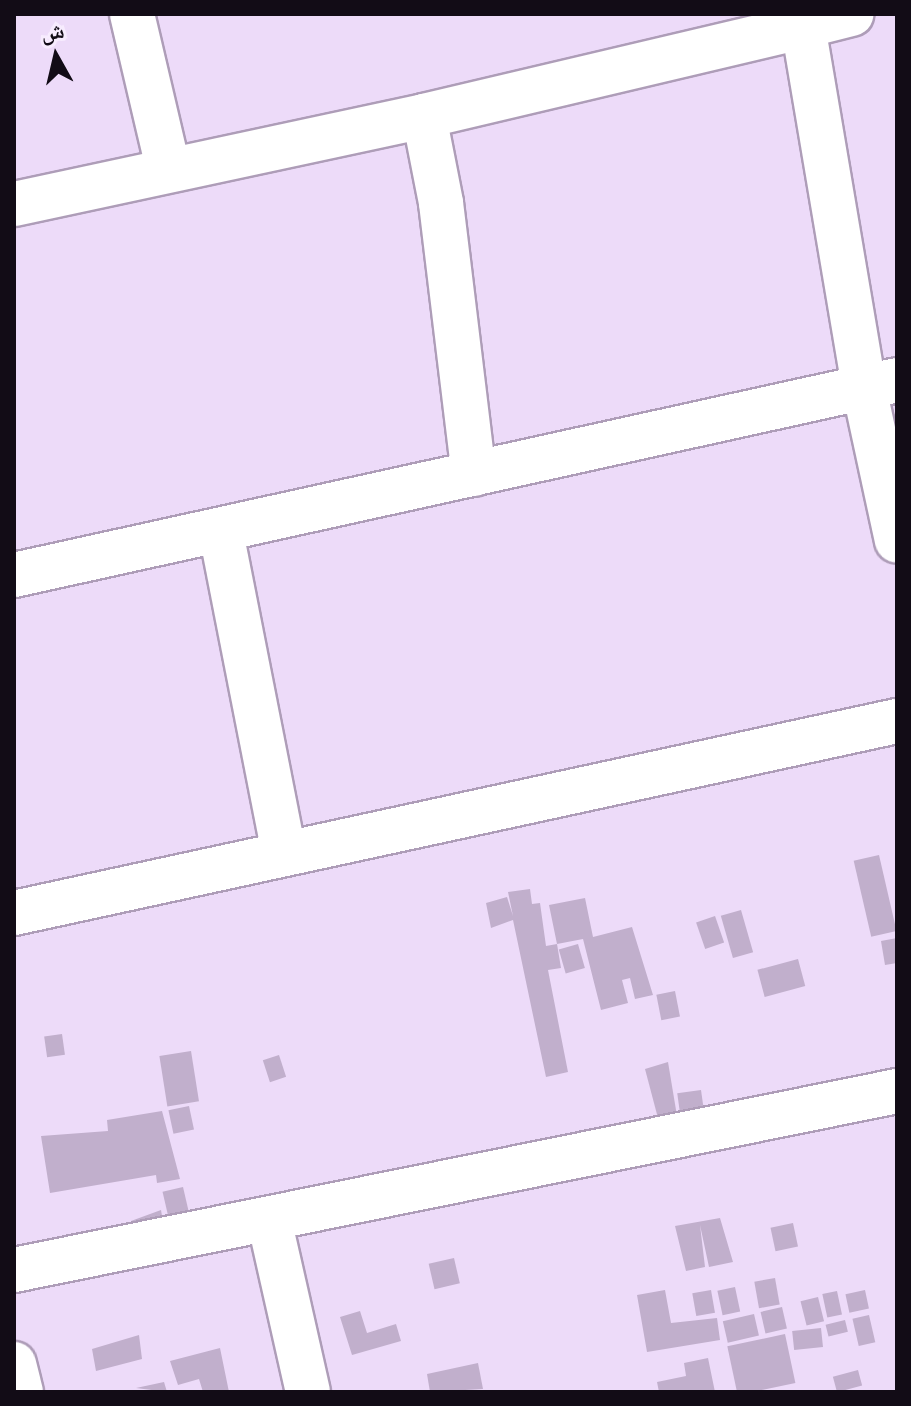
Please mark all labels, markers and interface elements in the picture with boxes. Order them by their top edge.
north arrow [16,16,96,96]
text: ش [39,17,66,47]

